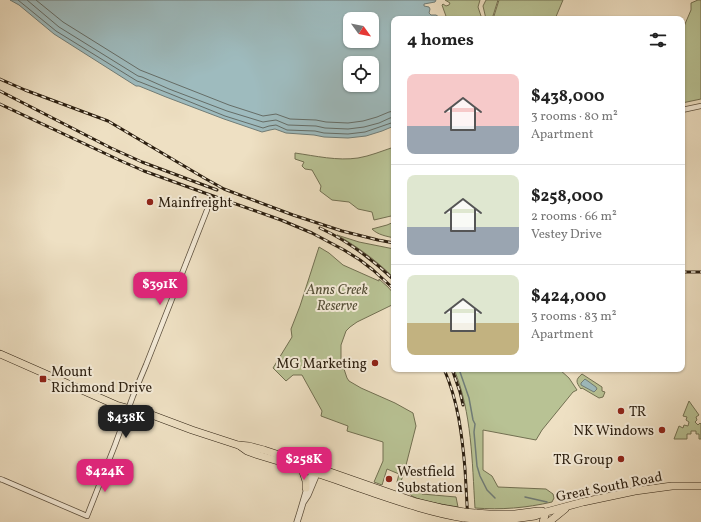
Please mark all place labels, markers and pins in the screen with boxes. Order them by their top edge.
place label: Mainfreight [158,194,233,213]
marker: Mainfreight [145,197,155,207]
pin: $391K [132,272,188,306]
place label: MG Marketing [276,355,367,374]
marker: MG Marketing [370,358,380,368]
place label: Mount Richmond Drive [51,363,152,398]
marker: Mount Richmond Drive [38,374,48,384]
place label: TR [629,403,647,422]
pin: $438K [98,405,154,439]
marker: TR [616,406,626,416]
place label: NK Windows [574,422,654,441]
marker: NK Windows [657,425,667,435]
pin: $258K [276,447,332,481]
place label: TR Group [553,451,613,470]
marker: TR Group [616,454,626,464]
pin: $424K [77,459,133,493]
place label: Westfield Substation [397,463,463,498]
marker: Westfield Substation [384,474,394,484]

